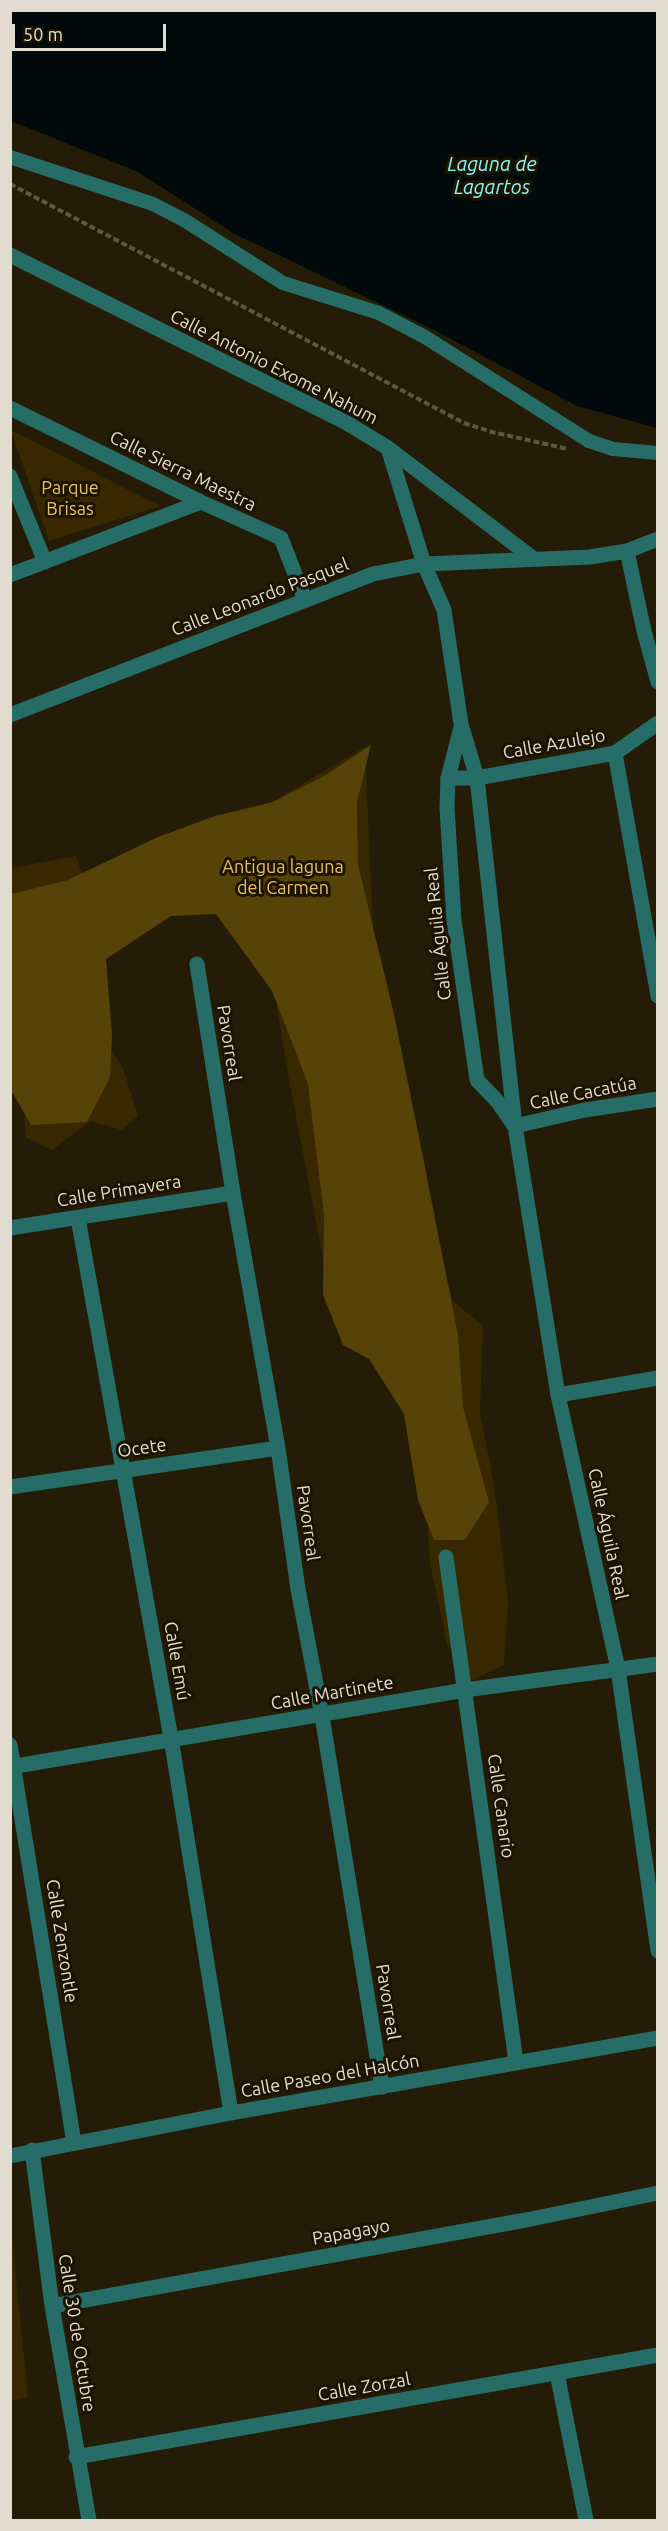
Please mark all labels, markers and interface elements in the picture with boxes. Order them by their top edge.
scale bar [15,12,170,50]
text: 50 m [23,24,63,44]
water label: Laguna de Lagartos [447,152,537,199]
street label: Calle Antonio Exome Nahum [167,305,381,429]
street label: Calle Sierra Maestra [106,426,260,516]
park label: Parque Brisas [41,477,99,520]
street label: Calle Leonardo Pasquel [168,553,352,641]
street label: Calle Azulejo [501,724,607,764]
park label: Antigua laguna del Carmen [222,856,344,898]
street label: Calle Águila Real [420,866,456,1002]
street label: Pavorreal [212,1003,246,1083]
street label: Calle Cacatúa [528,1072,638,1114]
street label: Calle Primavera [55,1171,183,1211]
street label: Ocete [116,1434,168,1462]
street label: Calle Águila Real [584,1466,632,1602]
street label: Pavorreal [292,1484,324,1562]
street label: Calle Emú [159,1620,195,1702]
street label: Calle Martinete [269,1672,395,1714]
street label: Calle Canario [483,1752,519,1860]
street label: Calle Zenzontle [42,1878,82,2004]
street label: Pavorreal [371,1962,405,2042]
street label: Calle Paseo del Halcón [239,2050,421,2102]
street label: Papagayo [311,2215,391,2249]
street label: Calle 30 de Octubre [54,2252,100,2414]
street label: Calle Zorzal [316,2368,412,2406]

